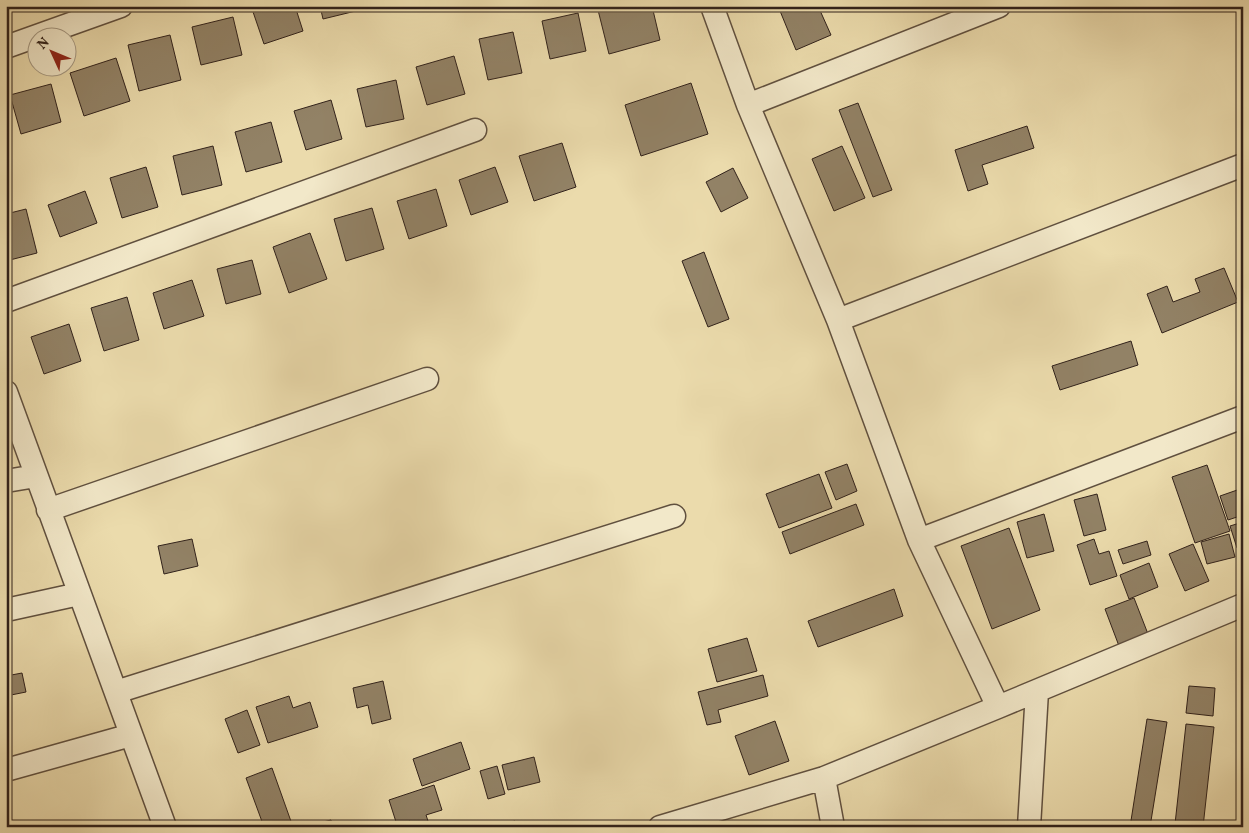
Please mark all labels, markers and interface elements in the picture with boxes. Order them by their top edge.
north arrow [28,28,78,78]
text: N [33,34,54,54]

